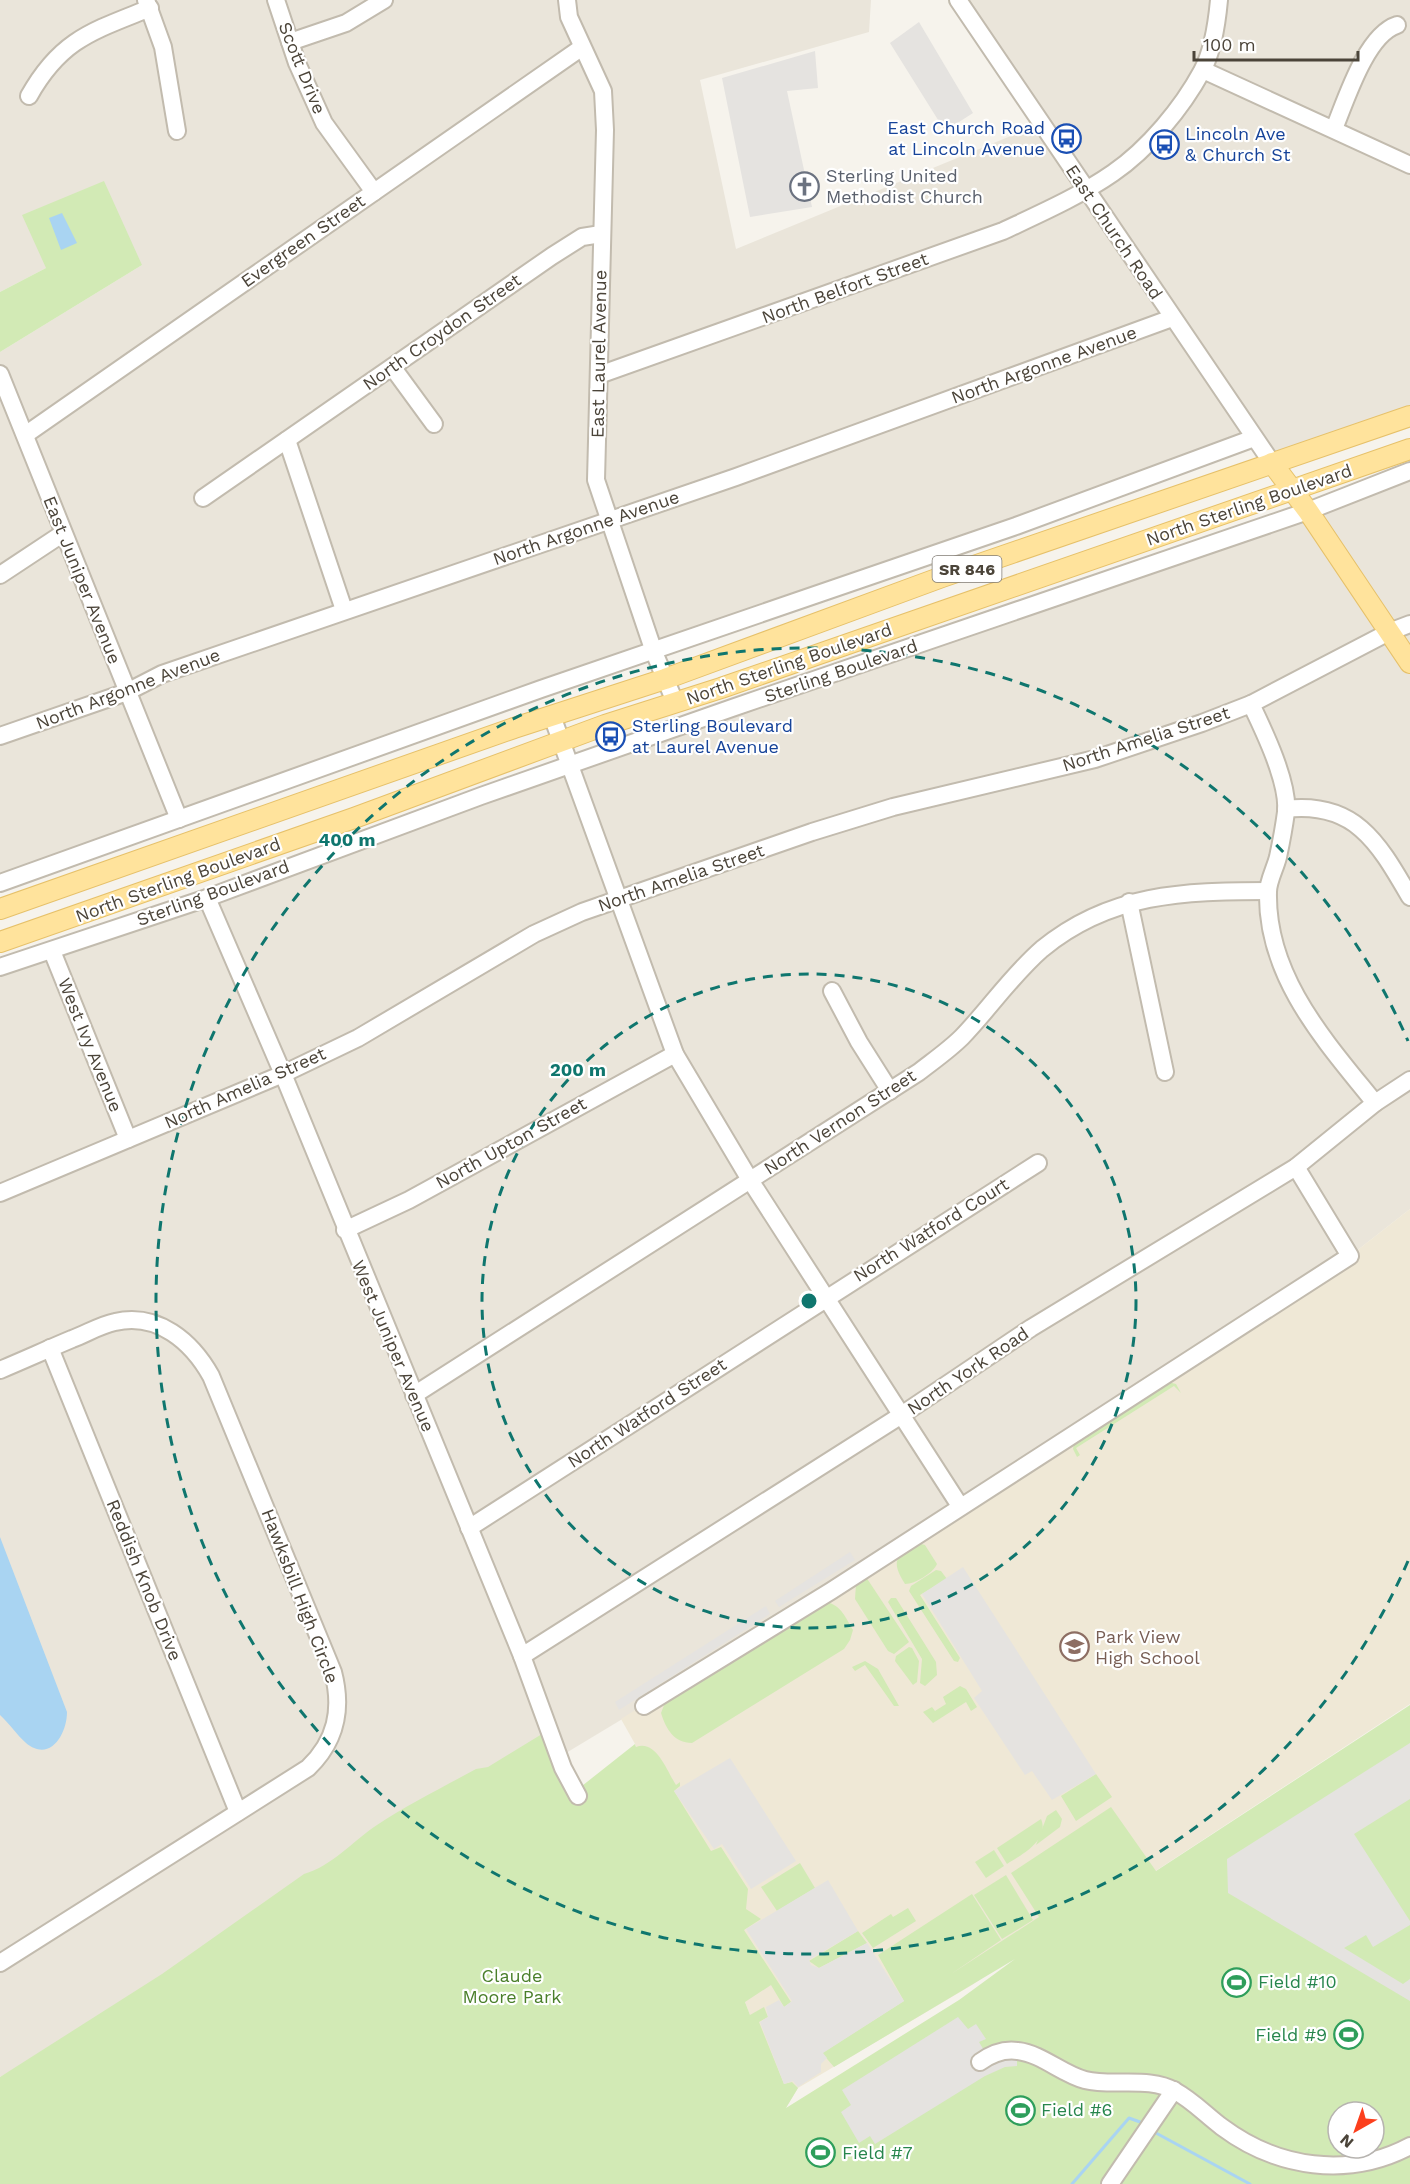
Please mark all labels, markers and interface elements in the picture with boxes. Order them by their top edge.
street label: Scott Drive [275,19,330,117]
scale bar [1194,24,1358,62]
text: 100 m [1203,34,1256,55]
place label: East Church Road at Lincoln Avenue [887,117,1045,159]
bus stop icon: East Church Road at Lincoln Avenue [1050,122,1082,154]
place label: Lincoln Ave & Church St [1185,123,1291,165]
bus stop icon: Lincoln Ave & Church St [1148,128,1180,160]
street label: East Church Road [1062,160,1167,303]
place label: Sterling United Methodist Church [826,165,983,207]
church icon: Sterling United Methodist Church [789,170,821,202]
street label: Evergreen Street [237,190,369,291]
street label: North Belfort Street [759,248,931,327]
street label: North Croydon Street [359,269,525,394]
street label: East Laurel Avenue [587,270,610,438]
street label: North Argonne Avenue [948,321,1139,408]
street label: North Sterling Boulevard [1143,459,1355,550]
street label: North Argonne Avenue [490,486,682,569]
street label: East Juniper Avenue [39,493,126,667]
road number: SR 846 [932,556,1002,582]
street label: North Sterling Boulevard [683,619,895,709]
street label: Sterling Boulevard [761,635,921,707]
street label: North Argonne Avenue [33,644,223,733]
street label: North Amelia Street [1060,701,1233,775]
place label: Sterling Boulevard at Laurel Avenue [632,715,793,757]
bus stop icon: Sterling Boulevard at Laurel Avenue [595,720,627,752]
text: 400 m [319,829,375,850]
street label: North Sterling Boulevard [73,833,283,927]
street label: North Amelia Street [595,839,767,916]
street label: Sterling Boulevard [134,855,292,931]
street label: West Ivy Avenue [54,975,127,1115]
street label: North Amelia Street [161,1042,329,1133]
text: 200 m [550,1059,606,1080]
street label: North Vernon Street [760,1064,920,1179]
street label: North Upton Street [432,1092,590,1193]
street label: North Watford Court [849,1173,1013,1286]
street label: West Juniper Avenue [348,1257,439,1435]
centre of rings [799,1291,819,1311]
street label: North York Road [903,1322,1032,1419]
street label: North Watford Street [563,1353,730,1472]
street label: Reddish Knob Drive [102,1496,186,1664]
street label: Hawksbill High Circle [257,1506,343,1686]
place label: Park View High School [1095,1626,1200,1668]
school or university icon: Park View High School [1058,1631,1090,1663]
park label: Claude Moore Park [462,1965,562,2007]
sports icon: Field #10 [1221,1966,1253,1998]
place label: Field #10 [1258,1971,1337,1992]
sports icon: Field #9 [1332,2019,1364,2051]
place label: Field #9 [1255,2024,1327,2045]
sports icon: Field #6 [1004,2094,1036,2126]
place label: Field #6 [1041,2099,1113,2120]
north arrow [1326,2100,1386,2160]
text: N [1336,2130,1357,2152]
sports icon: Field #7 [805,2137,837,2169]
place label: Field #7 [842,2142,913,2163]

